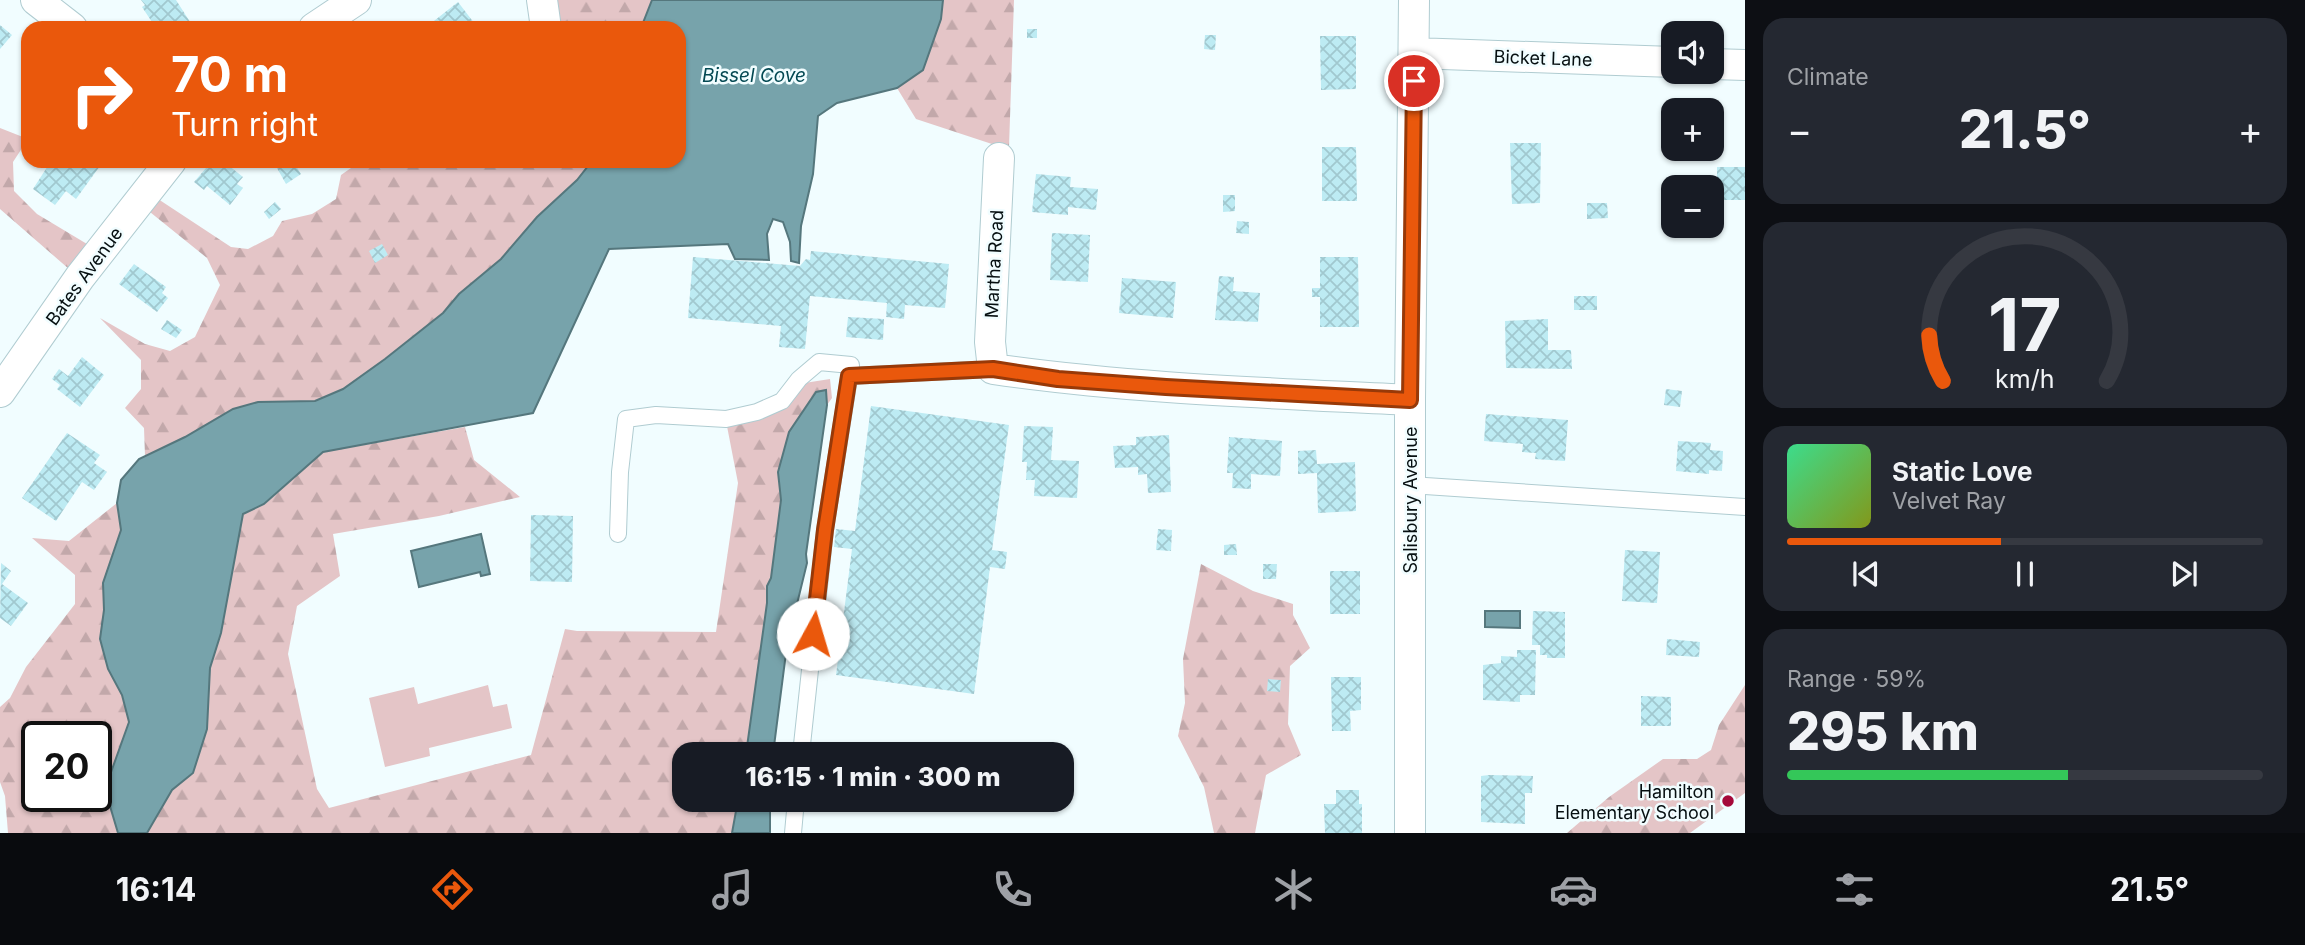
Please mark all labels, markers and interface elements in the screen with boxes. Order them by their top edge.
map controls [1661,21,1724,238]
button: sound [1661,21,1724,84]
text: 70 m [171,45,288,104]
street label: Bicket Lane [1493,46,1593,70]
icon: right [56,49,147,140]
pin [1384,51,1444,111]
icon: arrive [1395,62,1433,100]
text: Climate [1787,63,1869,91]
water label: Bissel Cove [702,64,806,87]
button: + [1661,98,1724,161]
text: 21.5° [1959,98,2091,161]
text: Turn right [171,105,318,144]
text: − [1787,107,1812,153]
text: + [2238,107,2263,153]
button: − [1661,175,1724,238]
street label: Martha Road [981,209,1007,319]
street label: Bates Avenue [41,223,127,329]
text: 17 [1988,280,2062,369]
text: km/h [1995,363,2055,393]
street label: Salisbury Avenue [1400,426,1421,574]
text: Static Love [1892,456,2033,487]
text: Velvet Ray [1892,487,2006,515]
icon: previous [1847,555,1885,593]
icon: pause [2006,555,2044,593]
icon: next [2165,555,2203,593]
position arrow [776,597,850,671]
text: Range · 59% [1787,665,1926,693]
text: 295 km [1787,700,1979,763]
speed limit sign: 20 [21,721,112,812]
text: 16:15 · 1 min · 300 m [745,761,1001,792]
place label: Hamilton Elementary School [1555,781,1714,823]
marker: Hamilton Elementary School [1720,793,1736,809]
icon: directions [428,865,477,914]
icon: music [708,865,757,914]
icon: phone [988,865,1037,914]
icon: climate [1269,865,1318,914]
icon: car [1549,865,1598,914]
icon: filters [1830,865,1879,914]
text: 16:14 [116,870,196,909]
text: 21.5° [2110,870,2189,909]

